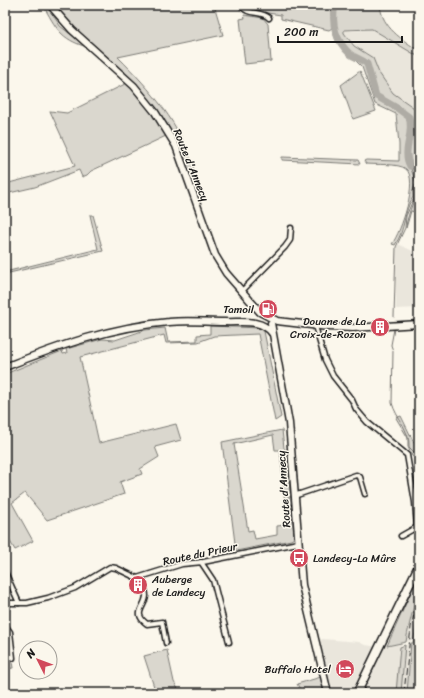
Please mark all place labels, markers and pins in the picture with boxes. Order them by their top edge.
fuel station icon: Tamoil [257,298,279,320]
place label: Tamoil [223,300,255,319]
place label: Douane de La Croix-de-Rozon [290,312,366,344]
building icon: Douane de La Croix-de-Rozon [369,316,391,338]
bus stop icon: Landecy-La Mûre [288,547,310,569]
place label: Landecy-La Mûre [313,549,397,568]
place label: Auberge de Landecy [151,570,205,602]
building icon: Auberge de Landecy [127,574,149,596]
hotel icon: Buffalo Hotel [334,658,356,680]
place label: Buffalo Hotel [264,660,332,679]

